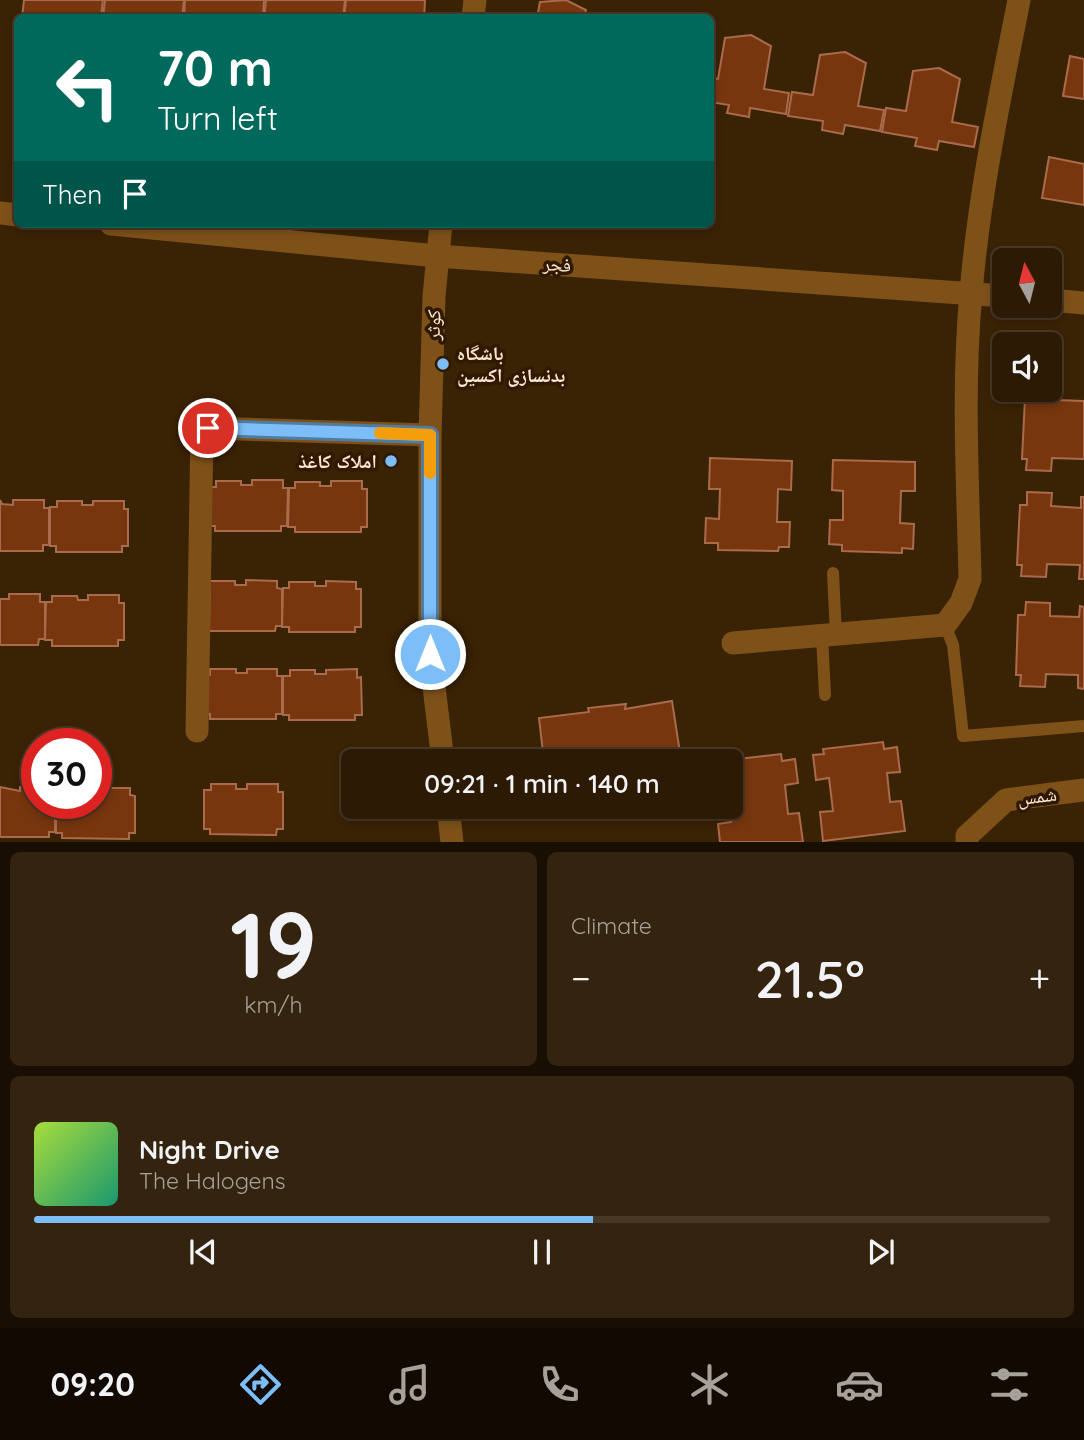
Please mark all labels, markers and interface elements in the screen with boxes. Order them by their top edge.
text: 70 m [157,37,273,98]
icon: left [42,42,133,133]
text: Turn left [157,98,278,138]
icon: arrive [116,175,154,213]
text: Then [42,178,102,211]
north arrow [992,248,1062,318]
map controls [992,248,1062,402]
street label: فجر [541,251,572,277]
street label: کوثر [420,309,446,342]
button: sound [992,332,1062,402]
place label: باشگاه بدنسازی اکسین [457,341,565,387]
marker: باشگاه بدنسازی اکسین [435,356,451,372]
pin [178,398,238,458]
icon: arrive [189,409,227,447]
place label: املاک کاغذ [298,449,377,473]
marker: املاک کاغذ [383,453,399,469]
position arrow [393,617,467,691]
speed limit sign: 30 [21,728,112,819]
text: 09:21 · 1 min · 140 m [424,767,660,800]
street label: شمس [1016,782,1058,810]
text: 19 [230,887,317,1001]
text: Climate [571,911,652,940]
text: 21.5° [755,946,865,1011]
text: − [571,954,591,1002]
text: + [1029,954,1050,1002]
text: km/h [244,990,303,1019]
text: Night Drive [139,1133,280,1166]
text: The Halogens [139,1166,286,1195]
icon: previous [184,1233,222,1271]
icon: pause [523,1233,561,1271]
icon: next [862,1233,900,1271]
icon: directions [236,1360,285,1409]
icon: music [385,1360,434,1409]
icon: phone [535,1360,584,1409]
icon: climate [685,1360,734,1409]
icon: car [835,1360,884,1409]
icon: filters [985,1360,1034,1409]
text: 09:20 [50,1364,135,1404]

